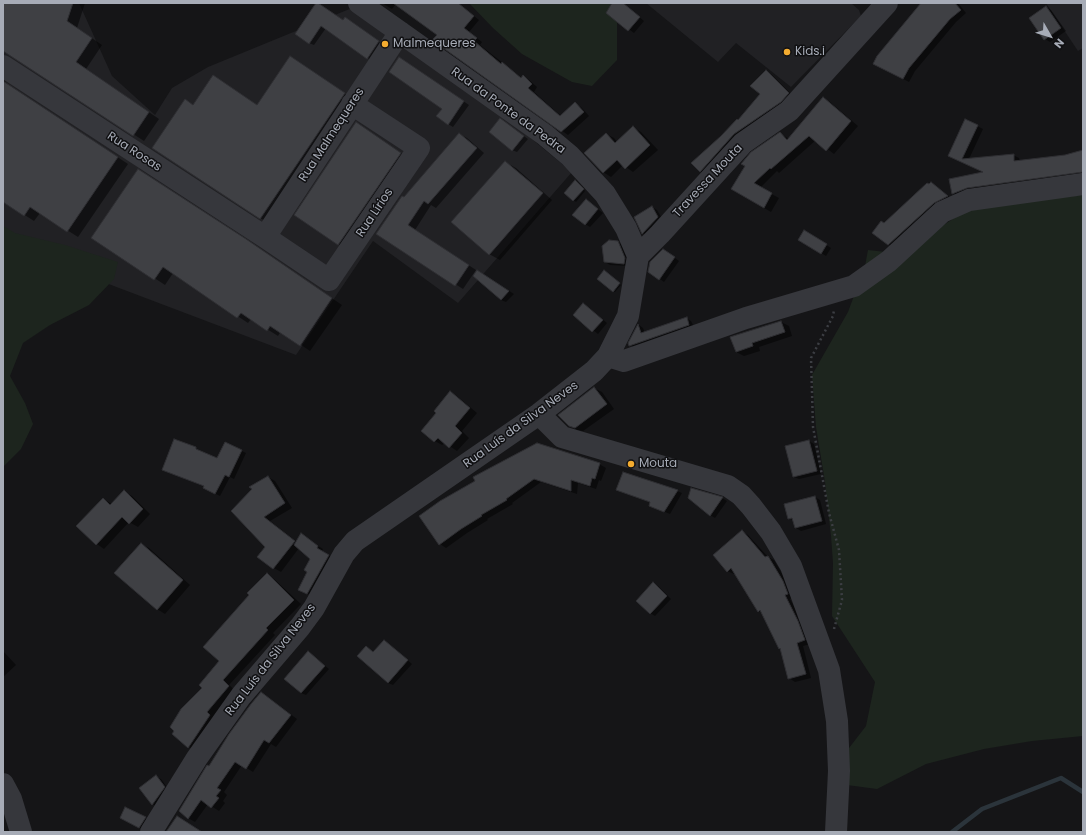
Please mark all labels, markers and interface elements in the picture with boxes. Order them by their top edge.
north arrow [1030,16,1070,56]
text: N [1051,35,1068,52]
place label: Malmequeres [393,37,476,51]
marker: Malmequeres [380,39,390,49]
place label: Kids.i [795,45,825,59]
marker: Kids.i [782,47,792,57]
street label: Rua da Ponte da Pedra [448,65,568,157]
street label: Rua Malmequeres [296,85,368,185]
street label: Rua Rosas [104,129,164,175]
street label: Travessa Mouta [670,141,746,221]
street label: Rua Lírios [353,186,397,240]
street label: Rua Luís da Silva Neves [461,379,581,471]
place label: Mouta [639,457,677,471]
marker: Mouta [626,459,636,469]
street label: Rua Luís da Silva Neves [223,601,319,719]

